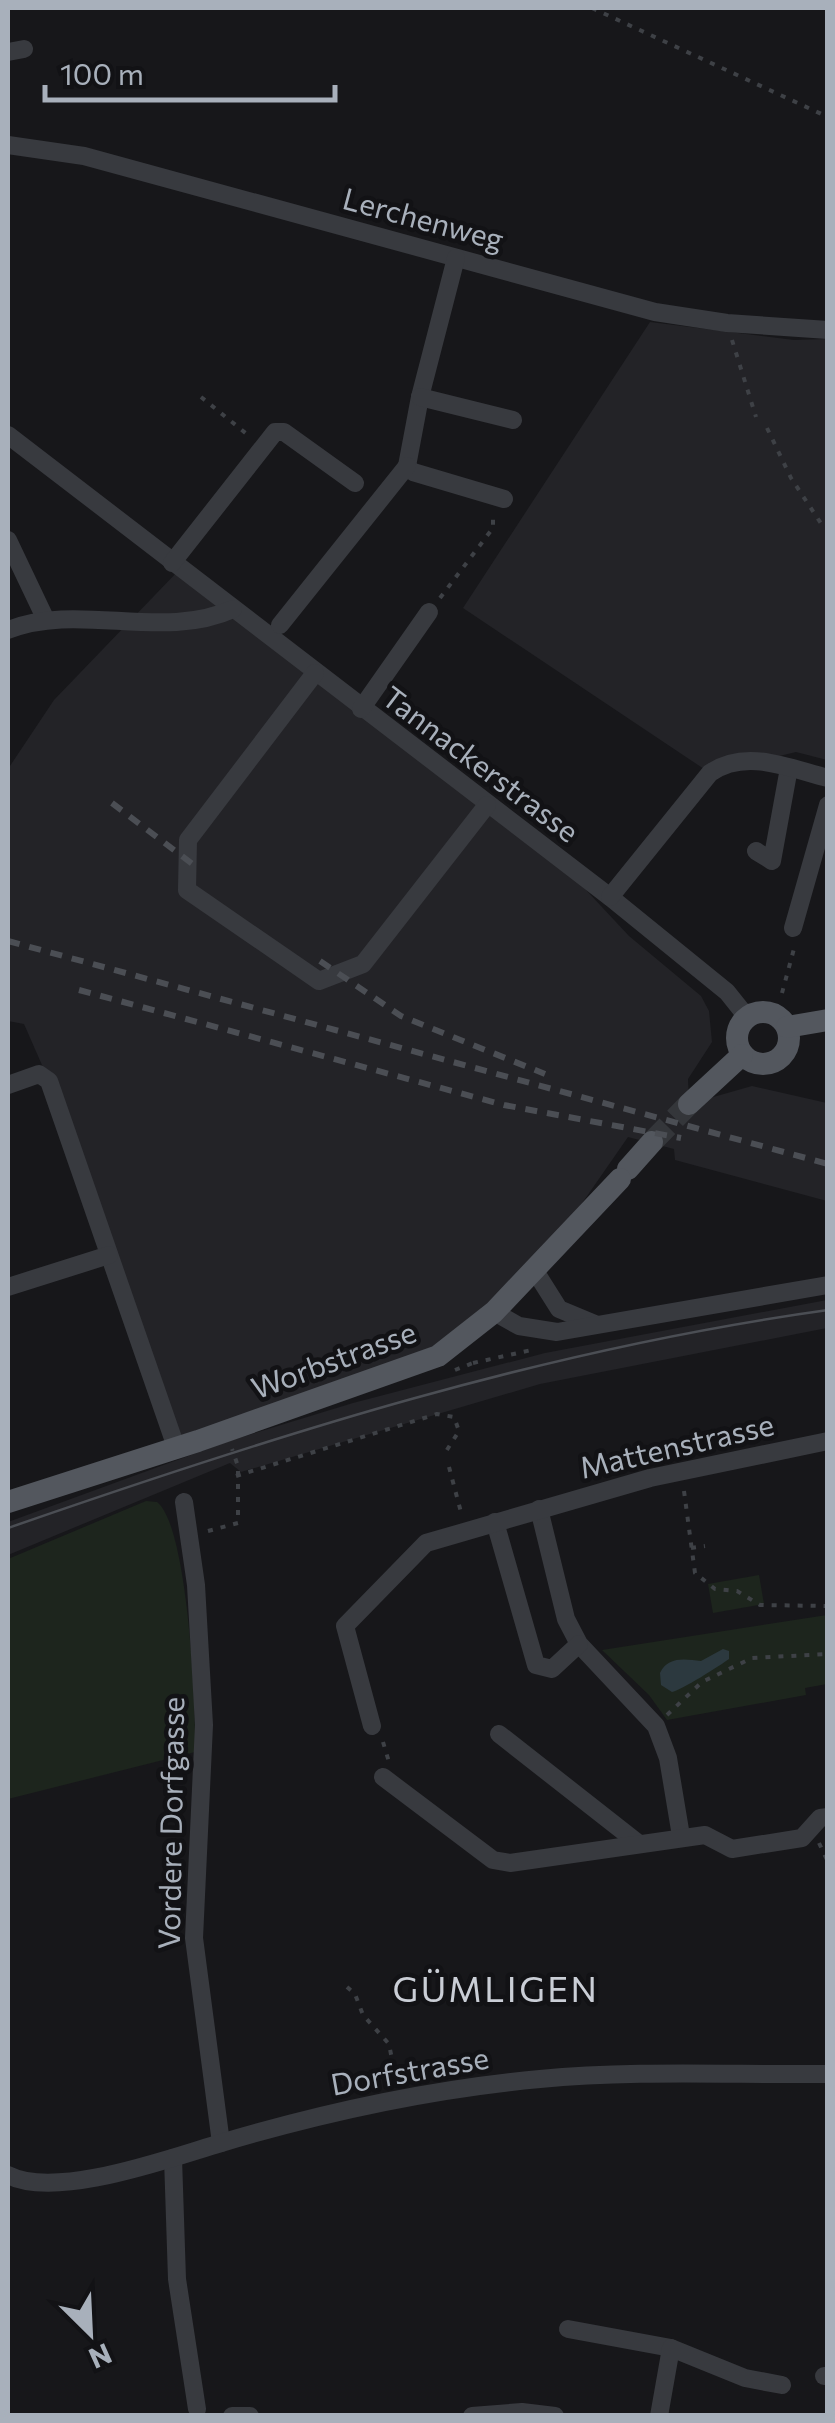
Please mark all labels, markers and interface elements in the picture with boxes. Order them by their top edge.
scale bar [45,40,335,102]
text: 100 m [60,54,144,91]
street label: Lerchenweg [339,178,508,257]
street label: Tannackerstrasse [376,677,587,849]
street label: Worbstrasse [246,1312,420,1405]
street label: Mattenstrasse [576,1404,777,1485]
street label: Vordere Dorfgasse [149,1696,190,1950]
district label: GÜMLIGEN [393,1966,599,2009]
street label: Dorfstrasse [328,2037,491,2102]
north arrow [40,2283,140,2383]
text: N [84,2337,117,2377]

